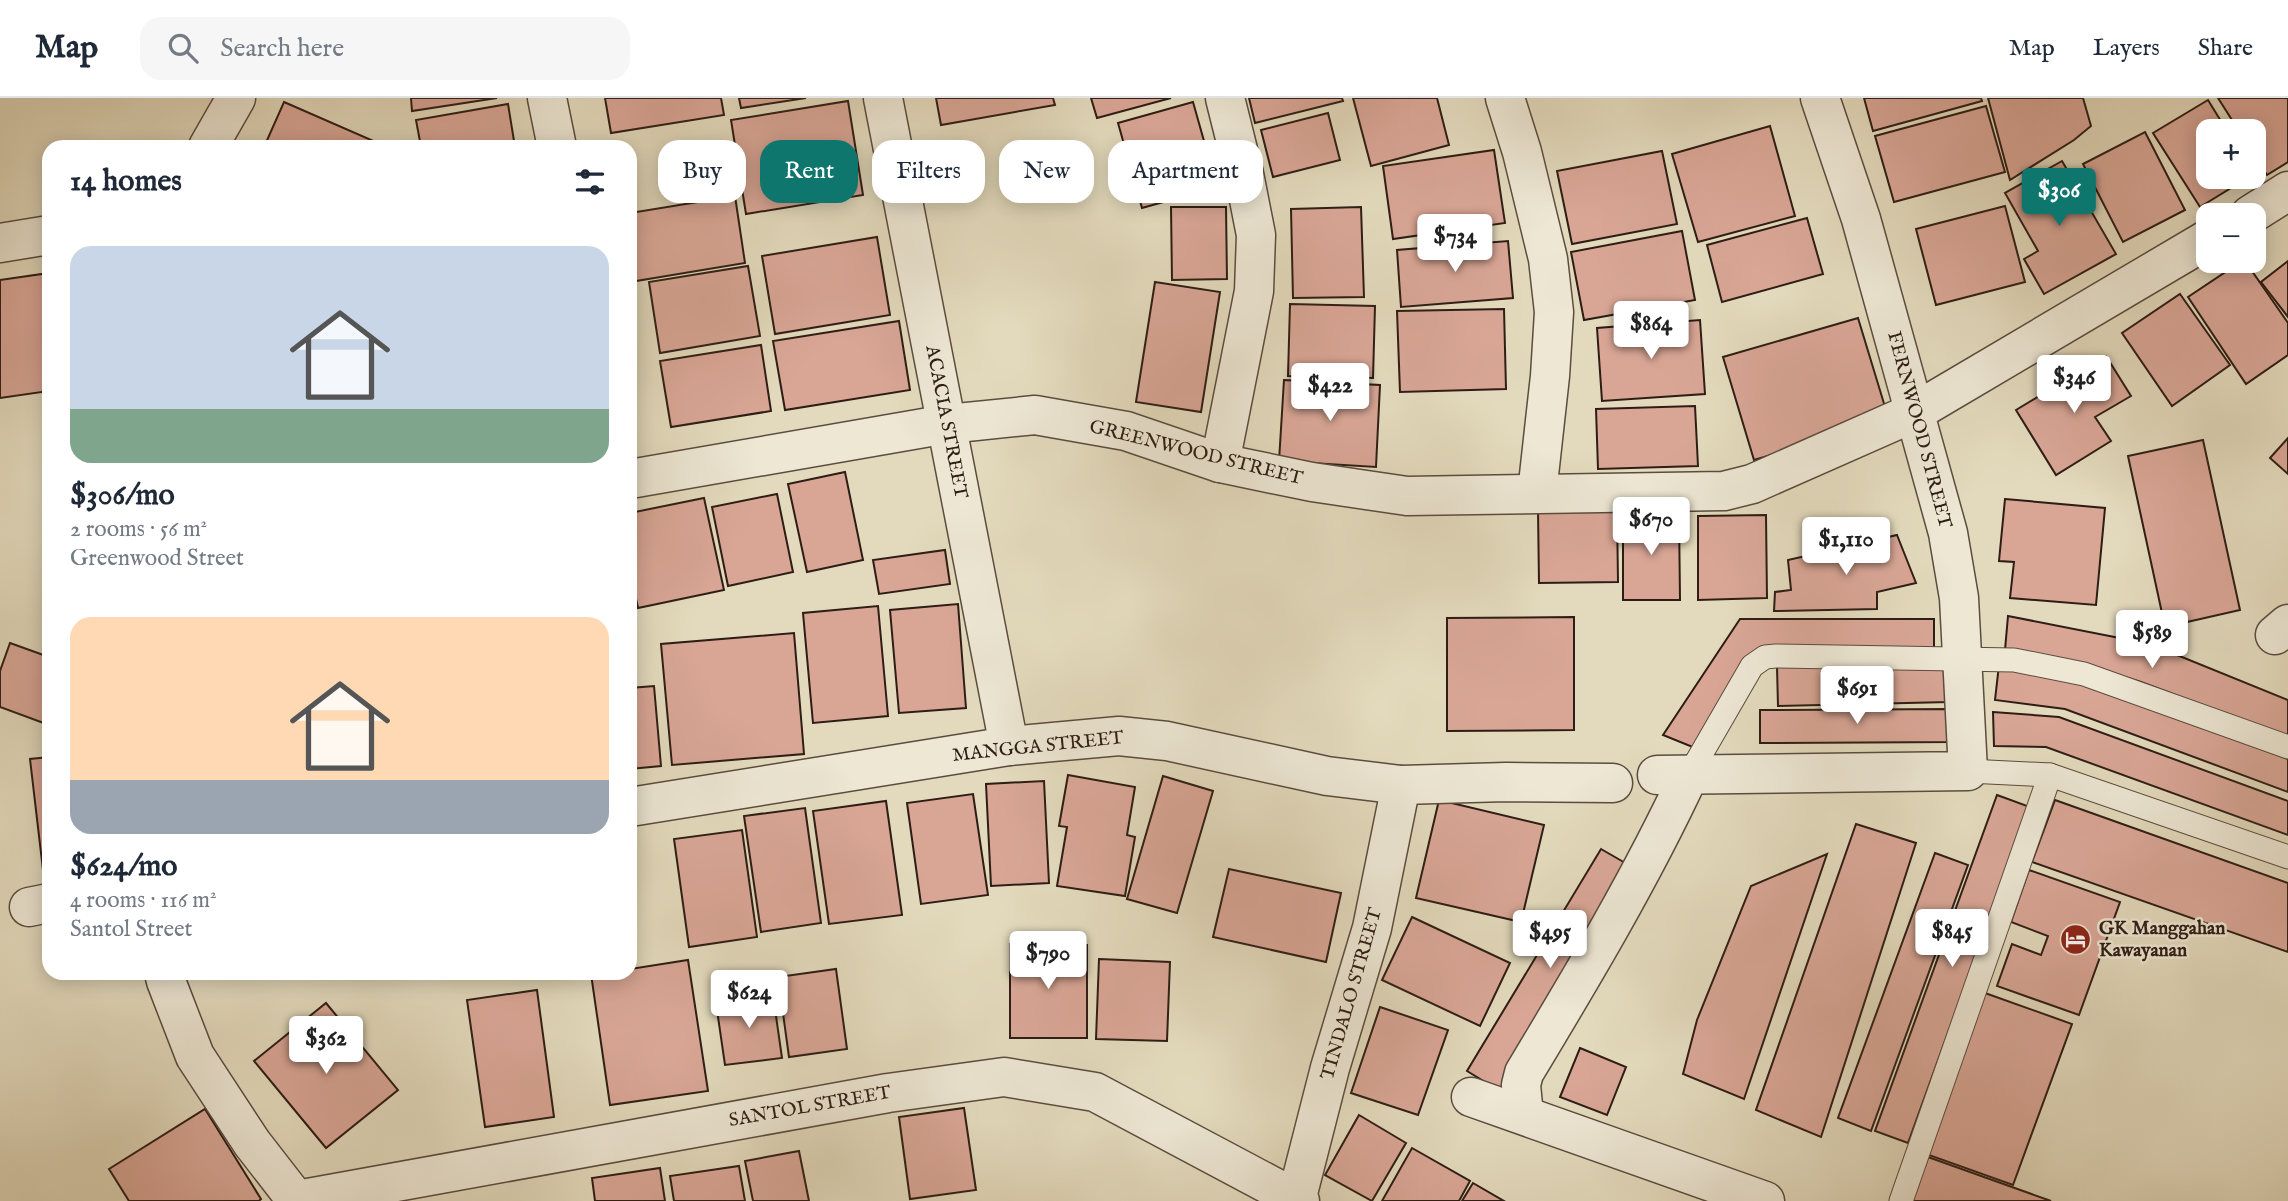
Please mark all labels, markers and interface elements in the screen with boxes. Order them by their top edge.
search box [140,17,630,80]
text: Map [35,27,98,69]
icon: search [164,29,202,67]
text: Search here [220,32,344,65]
text: Map [2009,33,2055,64]
text: Layers [2093,33,2160,64]
text: Share [2198,33,2253,64]
map controls [2196,119,2266,273]
button: + [2196,119,2266,189]
chip: Buy [658,140,746,203]
chip: Rent [760,140,858,203]
chip: Filters [872,140,985,203]
chip: New [999,140,1094,203]
chip: Apartment [1108,140,1263,203]
text: 14 homes [70,163,182,201]
icon: filters [571,163,609,201]
pin: $306 [2018,169,2100,228]
text: $306 [2038,176,2080,205]
button: − [2196,203,2266,273]
pin: $734 [1414,214,1496,274]
text: $734 [1433,222,1477,251]
icon: home [277,292,403,418]
pin: $864 [1610,302,1692,361]
text: $864 [1630,309,1672,338]
street label: FERNWOOD STREET [1881,329,1957,531]
street label: ACACIA STREET [919,342,973,501]
pin: $346 [2033,356,2115,415]
text: $346 [2053,363,2095,392]
pin: $422 [1289,364,1371,423]
text: $422 [1307,371,1353,400]
street label: GREENWOOD STREET [1087,415,1305,491]
text: $306/mo [70,477,175,515]
pin: $670 [1610,498,1692,557]
text: $670 [1629,505,1673,534]
text: 2 rooms · 56 m² [70,515,207,544]
pin: $1,110 [1789,518,1903,577]
text: $1,110 [1818,525,1874,554]
text: Greenwood Street [70,544,244,573]
pin: $589 [2111,610,2193,670]
text: $589 [2132,618,2172,647]
icon: home [277,663,403,789]
pin: $691 [1816,666,1898,726]
text: $691 [1837,674,1877,703]
street label: MANGGA STREET [951,726,1125,768]
text: $624/mo [70,848,178,886]
text: 4 rooms · 116 m² [70,886,217,915]
street label: TINDALO STREET [1316,905,1388,1083]
pin: $495 [1509,910,1591,970]
pin: $845 [1911,910,1993,969]
text: Santol Street [70,915,193,944]
text: $845 [1931,917,1973,946]
place label: GK Manggahan Kawayanan [2099,917,2225,963]
text: $495 [1529,918,1571,947]
hotel icon: GK Manggahan Kawayanan [2059,923,2093,957]
pin: $790 [1007,932,1089,991]
text: $790 [1026,939,1070,968]
pin: $624 [708,970,790,1030]
text: $624 [727,978,771,1007]
pin: $362 [285,1016,367,1076]
text: $362 [305,1024,347,1053]
street label: SANTOL STREET [727,1081,893,1133]

